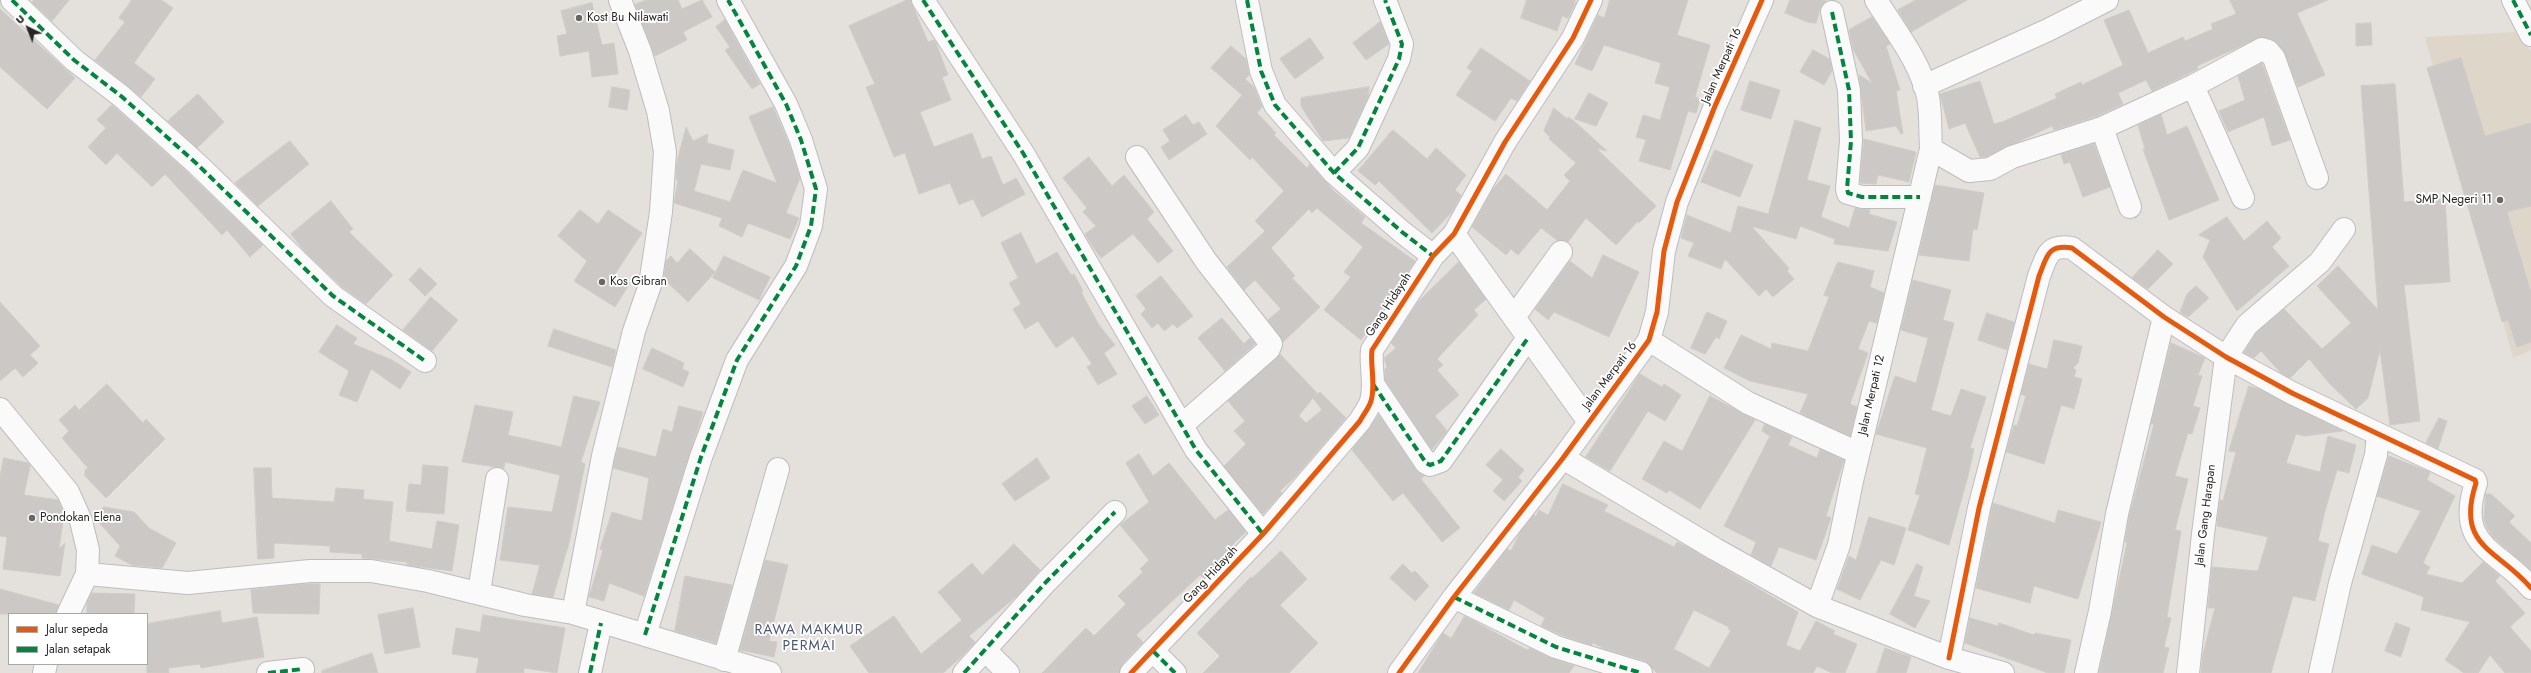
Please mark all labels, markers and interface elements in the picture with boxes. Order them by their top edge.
north arrow [8,8,48,48]
text: U [12,11,28,28]
place label: Kost Bu Nilawati [587,11,669,25]
marker: Kost Bu Nilawati [574,13,584,23]
street label: Jalan Merpati 16 [1699,26,1745,106]
place label: SMP Negeri 11 [2415,193,2492,207]
marker: SMP Negeri 11 [2495,195,2505,205]
street label: Gang Hidayah [1363,270,1415,340]
place label: Kos Gibran [610,275,667,289]
marker: Kos Gibran [597,277,607,287]
street label: Jalan Merpati 16 [1580,339,1640,413]
street label: Jalan Merpati 12 [1856,354,1888,436]
street label: Jalan Gang Harapan [2193,463,2219,567]
place label: Pondokan Elena [40,511,121,525]
marker: Pondokan Elena [27,513,37,523]
street label: Gang Hidayah [1181,543,1241,607]
legend [8,613,148,665]
text: Jalur sepeda [46,620,108,638]
district label: RAWA MAKMUR PERMAI [754,623,864,656]
text: Jalan setapak [46,640,111,658]

